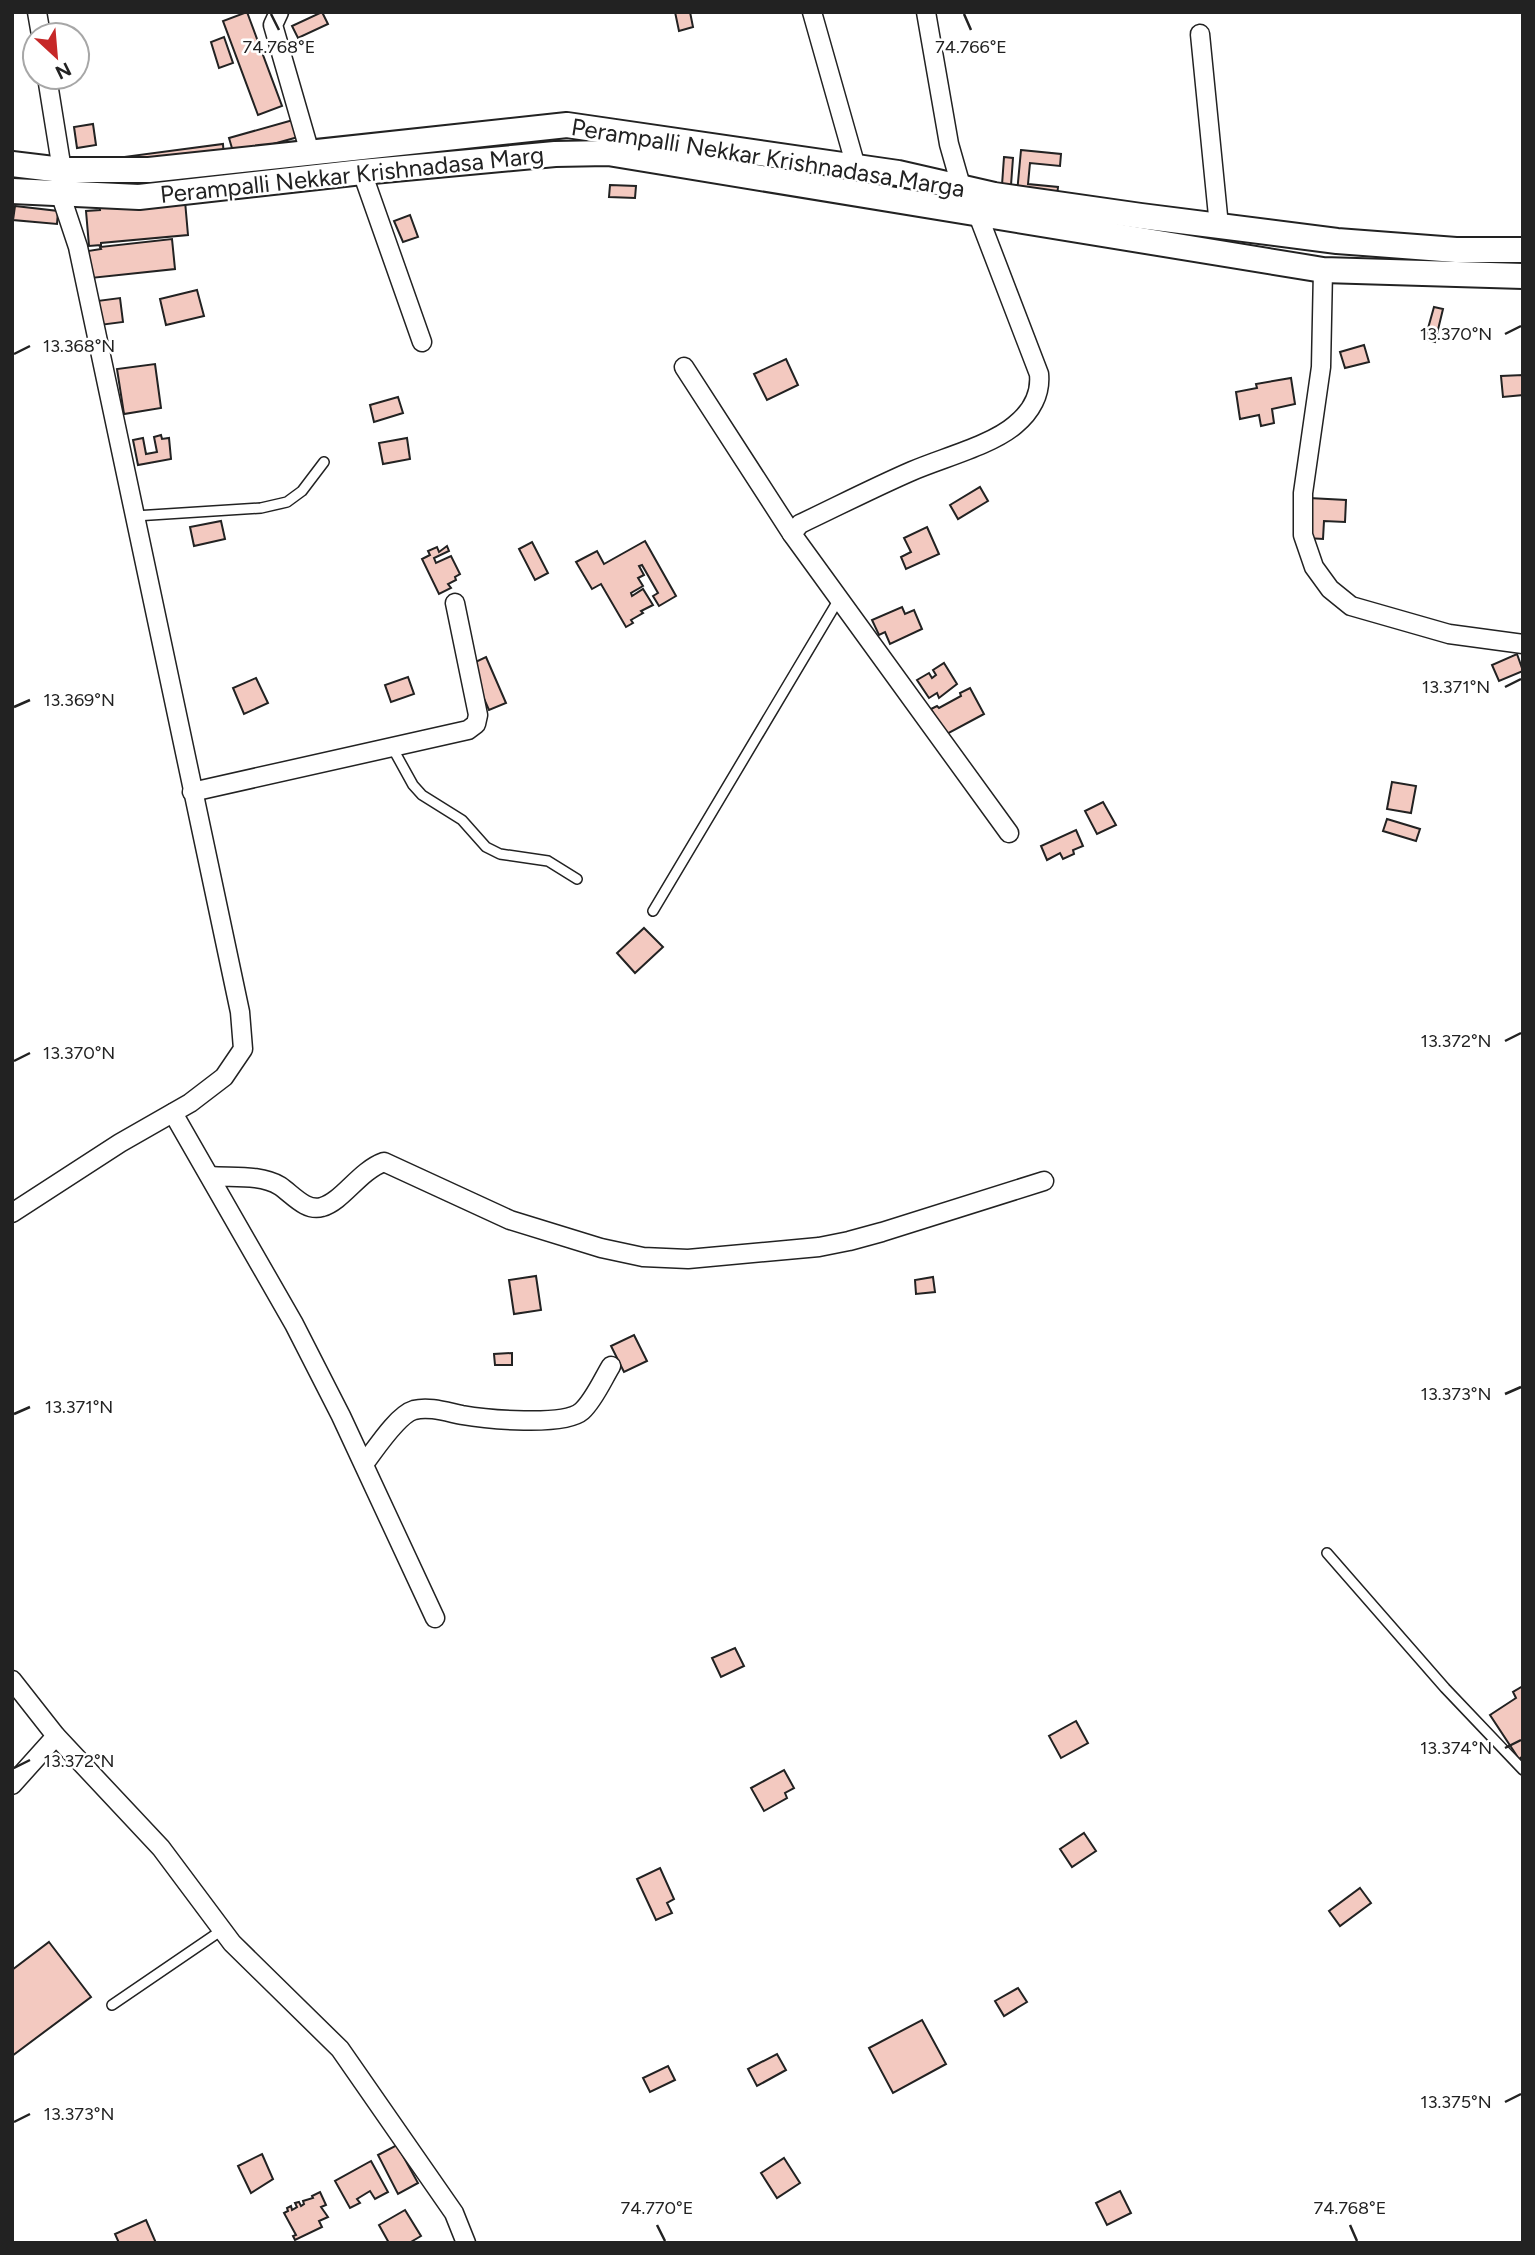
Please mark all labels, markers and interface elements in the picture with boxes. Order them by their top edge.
north arrow [21,21,91,91]
text: 74.768°E [243,36,315,58]
text: 74.766°E [935,36,1007,58]
text: N [52,57,75,84]
street label: Perampalli Nekkar Krishnadasa Marga [569,112,967,203]
street label: Perampalli Nekkar Krishnadasa Marg [159,140,545,209]
text: 13.370°N [1420,323,1492,345]
text: 13.368°N [43,335,115,357]
text: 13.371°N [1422,676,1490,698]
text: 13.369°N [43,689,115,711]
text: 13.372°N [1420,1030,1492,1052]
text: 13.370°N [43,1042,115,1064]
text: 13.373°N [1421,1383,1491,1405]
text: 13.371°N [45,1396,113,1418]
text: 13.374°N [1420,1737,1492,1759]
text: 13.372°N [43,1750,115,1772]
text: 13.375°N [1420,2091,1492,2113]
text: 13.373°N [44,2103,114,2125]
text: 74.770°E [621,2197,693,2219]
text: 74.768°E [1314,2197,1386,2219]

